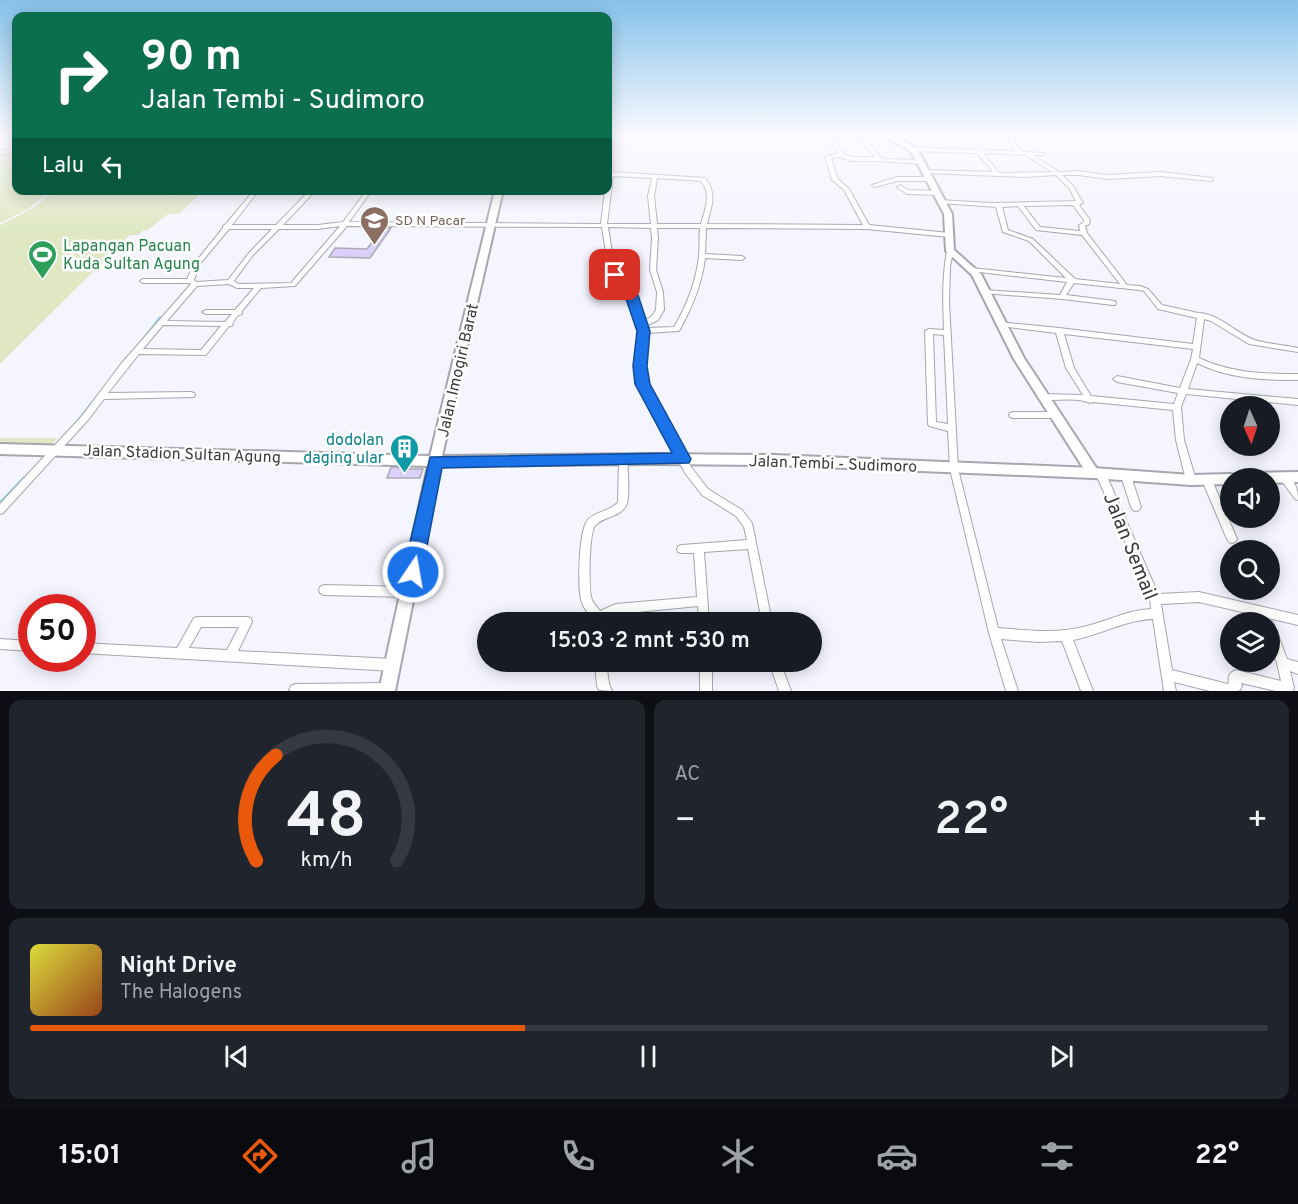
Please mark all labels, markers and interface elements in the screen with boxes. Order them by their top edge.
text: 90 m [141,32,242,85]
icon: right [42,36,120,114]
text: Jalan Tembi - Sudimoro [141,84,425,118]
icon: left [96,150,129,183]
text: Lalu [42,153,84,180]
school or university icon: SD N Pacar [358,204,390,246]
place label: SD N Pacar [395,213,466,230]
place label: Lapangan Pacuan Kuda Sultan Agung [63,237,200,275]
sports icon: Lapangan Pacuan Kuda Sultan Agung [26,238,58,280]
pin [589,249,640,300]
icon: arrive [598,258,631,291]
street label: Jalan Imogiri Barat [434,302,484,439]
north arrow [1220,396,1280,456]
map controls [1220,396,1280,672]
place label: dodolan daging ular [303,431,384,469]
building icon: dodolan daging ular [389,432,421,474]
street label: Jalan Stadion Sultan Agung [83,442,281,468]
street label: Jalan Tembi - Sudimoro [749,452,917,478]
button: sound [1220,468,1280,528]
street label: Jalan Semail [1096,489,1163,604]
position arrow [381,540,445,604]
button: search [1220,540,1280,600]
speed limit sign: 50 [18,594,96,672]
button: layers [1220,612,1280,672]
text: 15:03 · 2 mnt · 530 m [549,628,750,655]
text: AC [675,762,700,788]
text: 48 [287,780,366,859]
text: 22° [934,793,1008,850]
text: − [675,801,696,843]
text: + [1247,801,1268,843]
text: km/h [301,848,353,875]
text: Night Drive [120,953,237,980]
text: The Halogens [120,980,242,1006]
icon: previous [220,1040,253,1073]
icon: pause [632,1040,665,1073]
icon: next [1045,1040,1078,1073]
icon: directions [239,1135,281,1177]
icon: music [398,1135,440,1177]
icon: phone [557,1135,599,1177]
icon: climate [717,1135,759,1177]
icon: car [876,1135,918,1177]
icon: filters [1036,1135,1078,1177]
text: 15:01 [59,1139,121,1173]
text: 22° [1195,1139,1239,1173]

